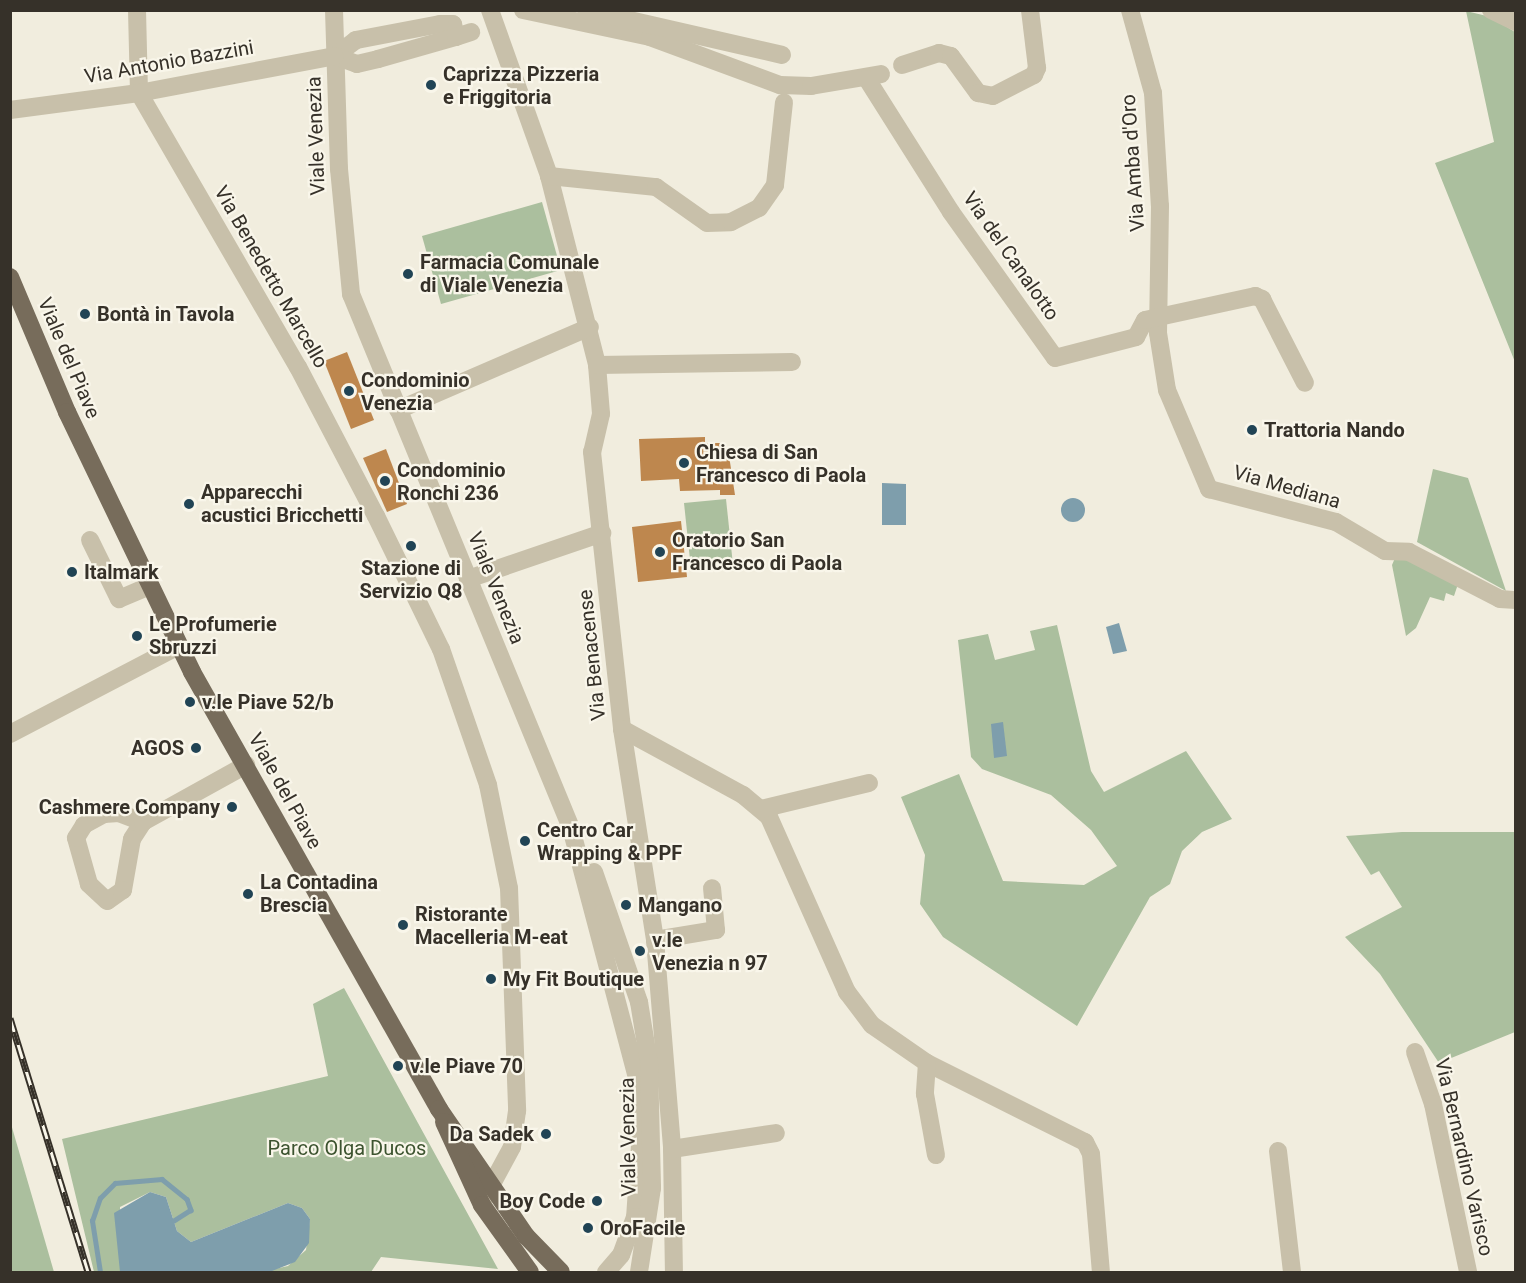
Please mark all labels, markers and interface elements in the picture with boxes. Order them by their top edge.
street label: Via Antonio Bazzini [82,35,256,89]
place label: Caprizza Pizzeria e Friggitoria [443,62,599,109]
street label: Viale Venezia [302,76,330,196]
marker: Caprizza Pizzeria e Friggitoria [424,78,438,92]
street label: Via Amba d'Oro [1116,94,1150,232]
street label: Via Benedetto Marcello [209,182,333,372]
street label: Via del Canalotto [958,187,1064,325]
place label: Farmacia Comunale di Viale Venezia [420,250,599,297]
marker: Farmacia Comunale di Viale Venezia [401,267,415,281]
street label: Viale del Piave [33,294,105,422]
place label: Bontà in Tavola [97,302,235,326]
marker: Bontà in Tavola [78,307,92,321]
place label: Condominio Venezia [361,368,470,415]
marker: Condominio Venezia [342,384,356,398]
place label: Trattoria Nando [1264,418,1405,442]
marker: Trattoria Nando [1245,423,1259,437]
place label: Chiesa di San Francesco di Paola [696,440,866,487]
marker: Chiesa di San Francesco di Paola [677,456,691,470]
place label: Condominio Ronchi 236 [397,458,506,505]
street label: Via Mediana [1231,460,1343,514]
marker: Condominio Ronchi 236 [378,474,392,488]
place label: Apparecchi acustici Bricchetti [201,480,363,527]
marker: Apparecchi acustici Bricchetti [182,497,196,511]
street label: Viale Venezia [463,528,529,648]
place label: Oratorio San Francesco di Paola [672,528,842,575]
marker: Stazione di Servizio Q8 [404,539,418,553]
marker: Oratorio San Francesco di Paola [653,545,667,559]
place label: Stazione di Servizio Q8 [359,556,463,603]
place label: Italmark [84,560,159,584]
marker: Italmark [65,565,79,579]
street label: Via Benacense [573,588,611,722]
place label: Le Profumerie Sbruzzi [149,612,277,659]
marker: Le Profumerie Sbruzzi [130,629,144,643]
place label: v.le Piave 52/b [202,690,334,714]
marker: v.le Piave 52/b [183,695,197,709]
street label: Viale del Piave [243,729,327,853]
place label: AGOS [131,736,184,760]
marker: AGOS [189,741,203,755]
place label: Cashmere Company [39,795,220,819]
marker: Cashmere Company [225,800,239,814]
place label: Centro Car Wrapping & PPF [537,818,682,865]
marker: Centro Car Wrapping & PPF [518,834,532,848]
place label: La Contadina Brescia [260,870,378,917]
marker: La Contadina Brescia [241,887,255,901]
place label: Mangano [638,893,722,917]
marker: Mangano [619,898,633,912]
place label: Ristorante Macelleria M-eat [415,902,568,949]
marker: Ristorante Macelleria M-eat [396,918,410,932]
place label: v.le Venezia n 97 [652,928,768,975]
marker: v.le Venezia n 97 [633,944,647,958]
place label: My Fit Boutique [503,967,644,991]
marker: My Fit Boutique [484,972,498,986]
place label: v.le Piave 70 [410,1054,523,1078]
street label: Via Bernardino Varisco [1430,1056,1498,1258]
marker: v.le Piave 70 [391,1059,405,1073]
street label: Viale Venezia [615,1077,641,1197]
place label: Da Sadek [450,1122,534,1146]
marker: Da Sadek [539,1127,553,1141]
park label: Parco Olga Ducos [268,1136,426,1160]
place label: Boy Code [500,1189,585,1213]
marker: Boy Code [590,1194,604,1208]
place label: OroFacile [600,1216,685,1240]
marker: OroFacile [581,1221,595,1235]

